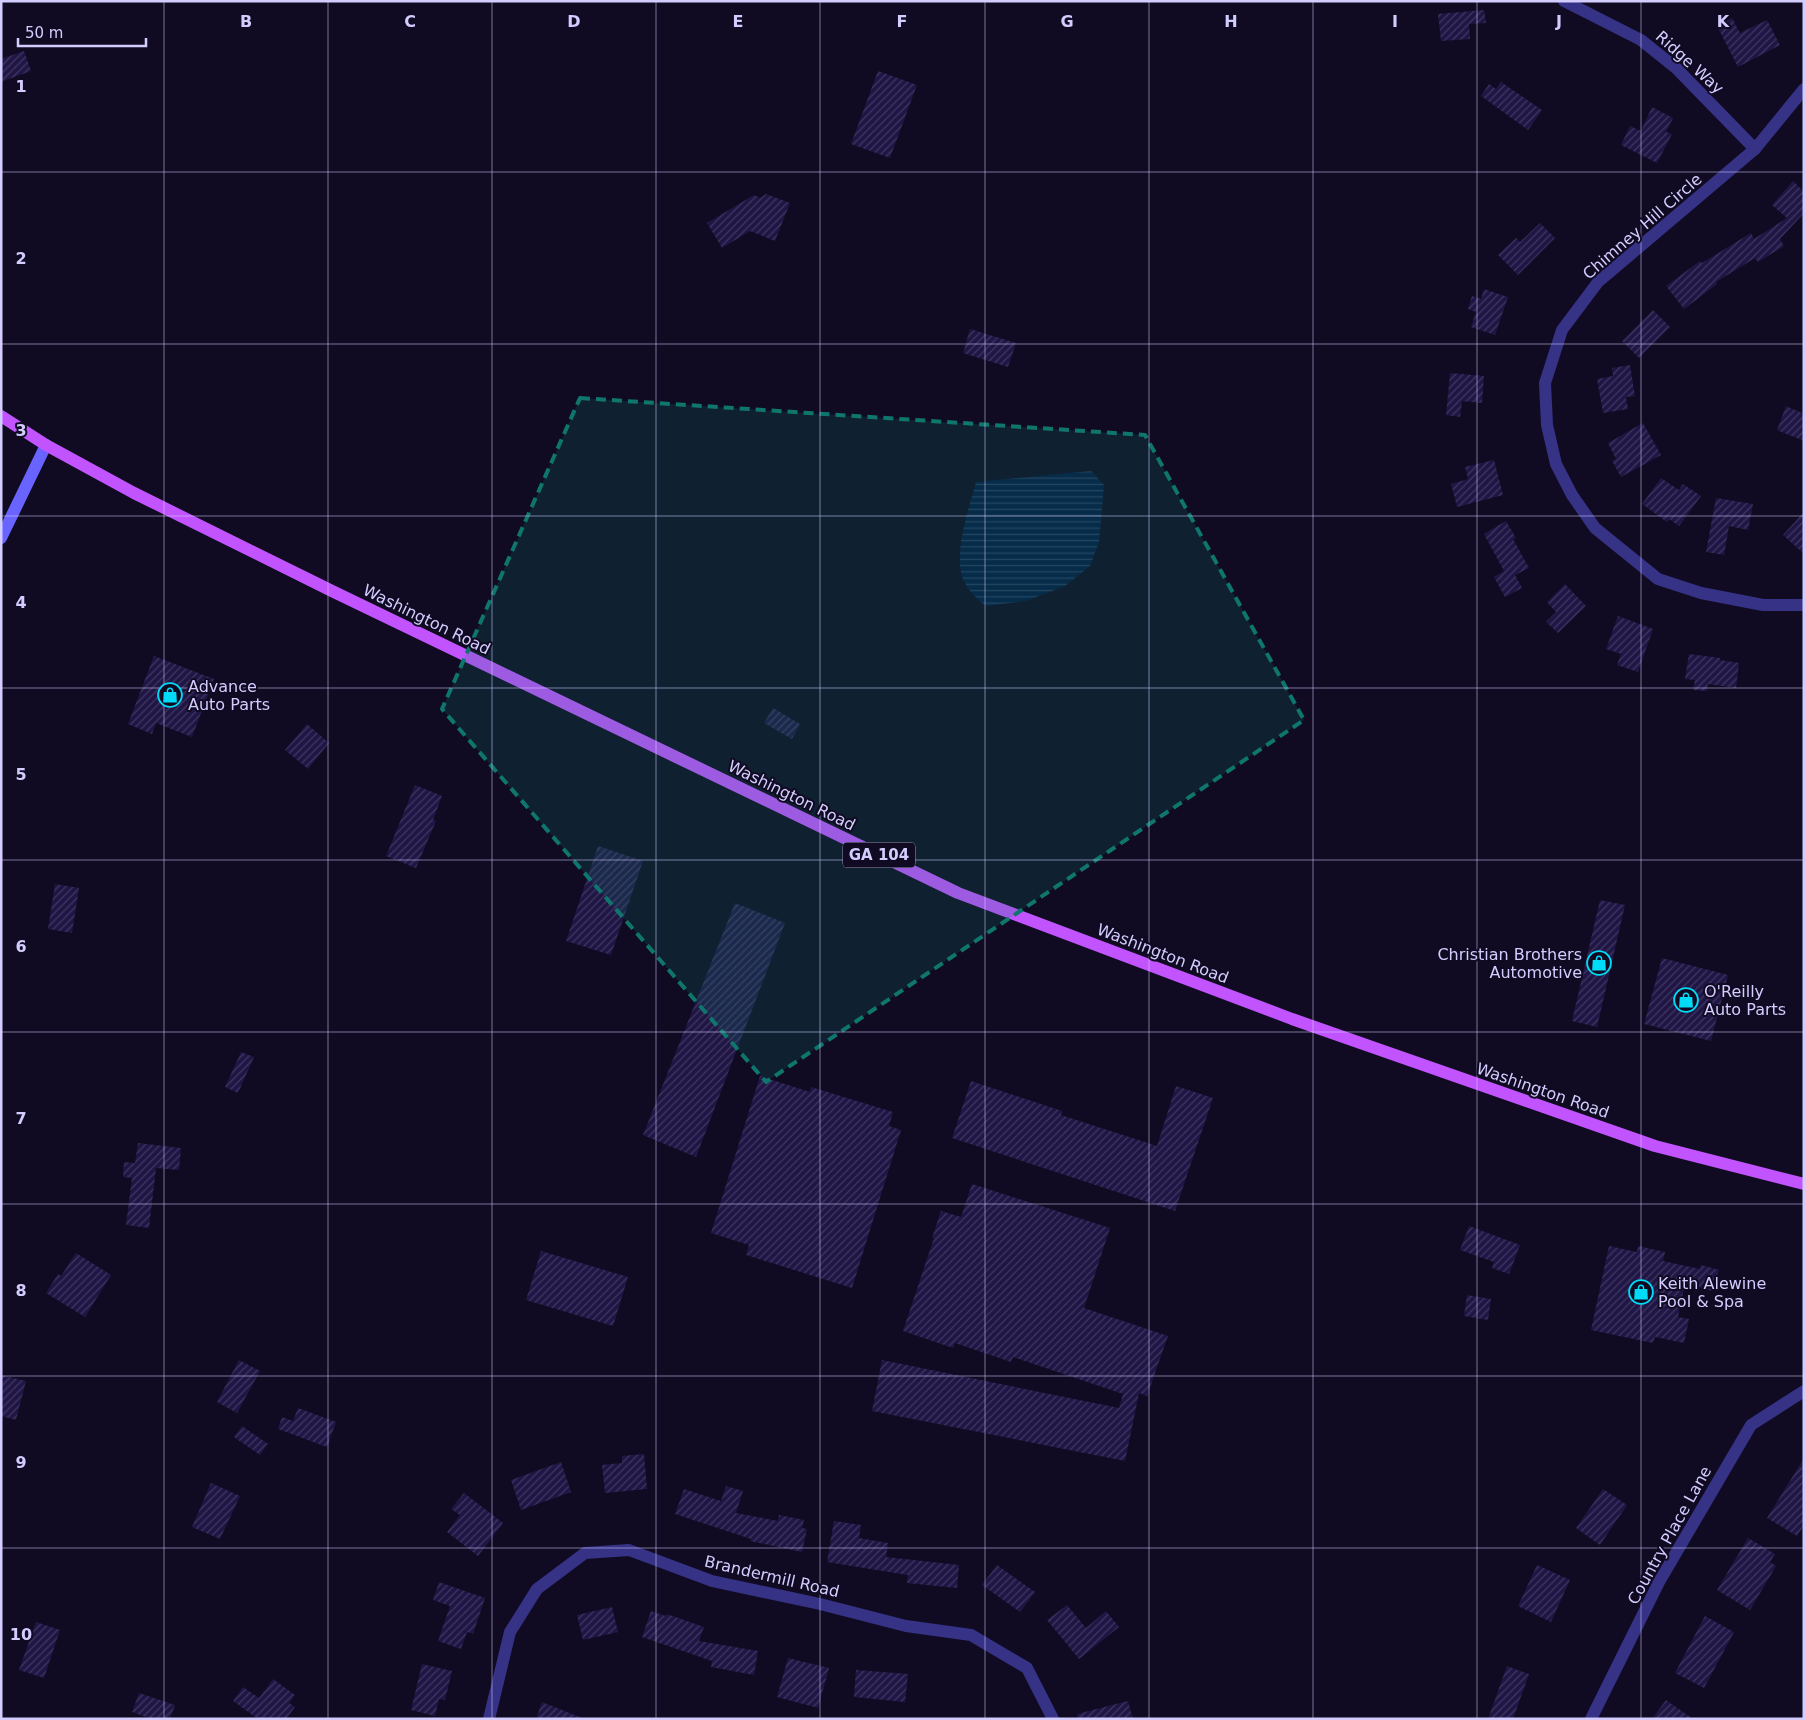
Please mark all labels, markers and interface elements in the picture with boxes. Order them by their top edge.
text: B [240,12,252,31]
text: C [404,12,416,31]
text: D [567,12,581,31]
text: E [733,12,743,31]
text: F [897,12,907,31]
text: G [1060,12,1074,31]
text: H [1224,12,1238,31]
text: I [1392,12,1398,31]
text: J [1555,12,1562,31]
text: K [1717,12,1730,31]
scale bar [18,15,145,47]
text: 50 m [25,24,63,42]
street label: Ridge Way [1652,27,1728,98]
text: 1 [15,77,27,96]
street label: Chimney Hill Circle [1579,170,1706,283]
text: 2 [15,249,27,268]
text: 3 [15,421,27,440]
street label: Washington Road [360,580,494,659]
text: 4 [15,593,27,612]
place label: Advance Auto Parts [188,677,270,714]
shop icon: Advance Auto Parts [157,682,183,708]
street label: Washington Road [725,756,859,835]
text: 5 [15,765,27,784]
road number: GA 104 [843,842,915,868]
street label: Washington Road [1094,920,1231,987]
text: 6 [15,937,27,956]
place label: Christian Brothers Automotive [1437,945,1582,982]
shop icon: Christian Brothers Automotive [1586,950,1612,976]
place label: O'Reilly Auto Parts [1704,982,1786,1019]
shop icon: O'Reilly Auto Parts [1673,987,1699,1013]
street label: Washington Road [1474,1059,1612,1122]
text: 7 [15,1109,27,1128]
place label: Keith Alewine Pool & Spa [1658,1274,1766,1311]
shop icon: Keith Alewine Pool & Spa [1628,1279,1654,1305]
text: 8 [15,1281,27,1300]
text: 9 [15,1453,27,1472]
street label: Country Place Lane [1624,1463,1715,1608]
street label: Brandermill Road [703,1552,841,1601]
text: 10 [10,1625,32,1644]

